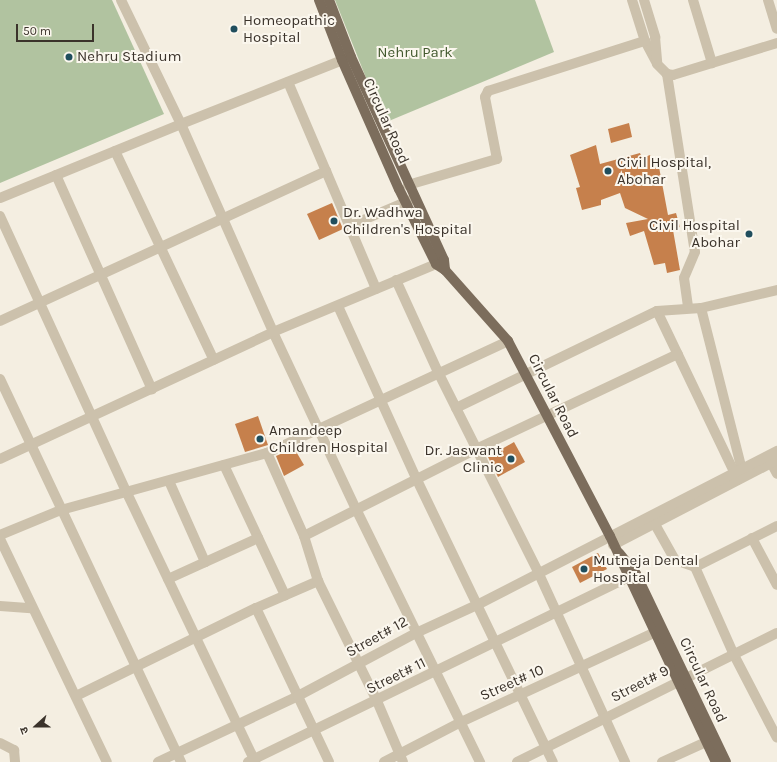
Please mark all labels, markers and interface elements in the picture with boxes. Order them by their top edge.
place label: Homeopathic Hospital [243,11,335,46]
scale bar [18,16,96,42]
marker: Homeopathic Hospital [228,23,240,35]
text: 50 m [23,24,51,38]
park label: Nehru Park [377,44,453,62]
place label: Nehru Stadium [77,48,182,66]
marker: Nehru Stadium [64,52,74,62]
street label: Circular Road [359,75,413,167]
place label: Civil Hospital, Abohar [617,153,711,188]
marker: Civil Hospital, Abohar [602,165,614,177]
place label: Dr. Wadhwa Children's Hospital [343,203,472,238]
marker: Dr. Wadhwa Children's Hospital [328,215,340,227]
place label: Civil Hospital Abohar [649,216,740,251]
marker: Civil Hospital Abohar [743,228,755,240]
street label: Circular Road [524,351,582,441]
place label: Amandeep Children Hospital [269,421,388,456]
marker: Amandeep Children Hospital [254,433,266,445]
place label: Dr. Jaswant Clinic [424,441,502,476]
marker: Dr. Jaswant Clinic [505,453,517,465]
place label: Mutneja Dental Hospital [593,551,698,586]
marker: Mutneja Dental Hospital [578,563,590,575]
street label: Street# 12 [343,613,411,661]
street label: Circular Road [675,635,731,725]
street label: Street# 11 [363,654,429,698]
street label: Street# 10 [477,661,547,705]
street label: Street# 9 [608,662,672,706]
north arrow [16,706,56,746]
text: उ [17,725,32,736]

